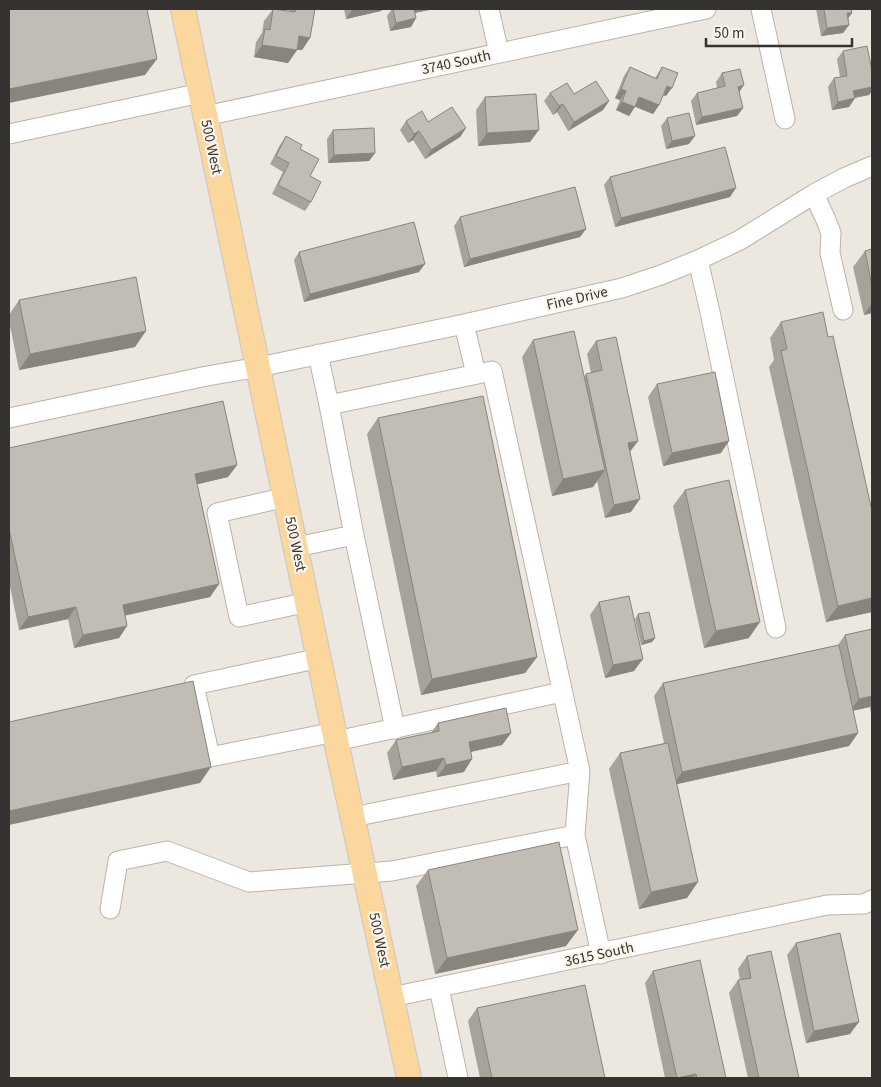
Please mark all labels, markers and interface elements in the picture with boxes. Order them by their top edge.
scale bar [706,15,852,47]
text: 50 m [714,23,744,44]
street label: 3740 South [420,45,493,80]
street label: 500 West [195,118,228,177]
street label: Fine Drive [544,281,610,316]
street label: 500 West [279,515,312,574]
street label: 500 West [363,911,396,970]
street label: 3615 South [563,937,636,972]

